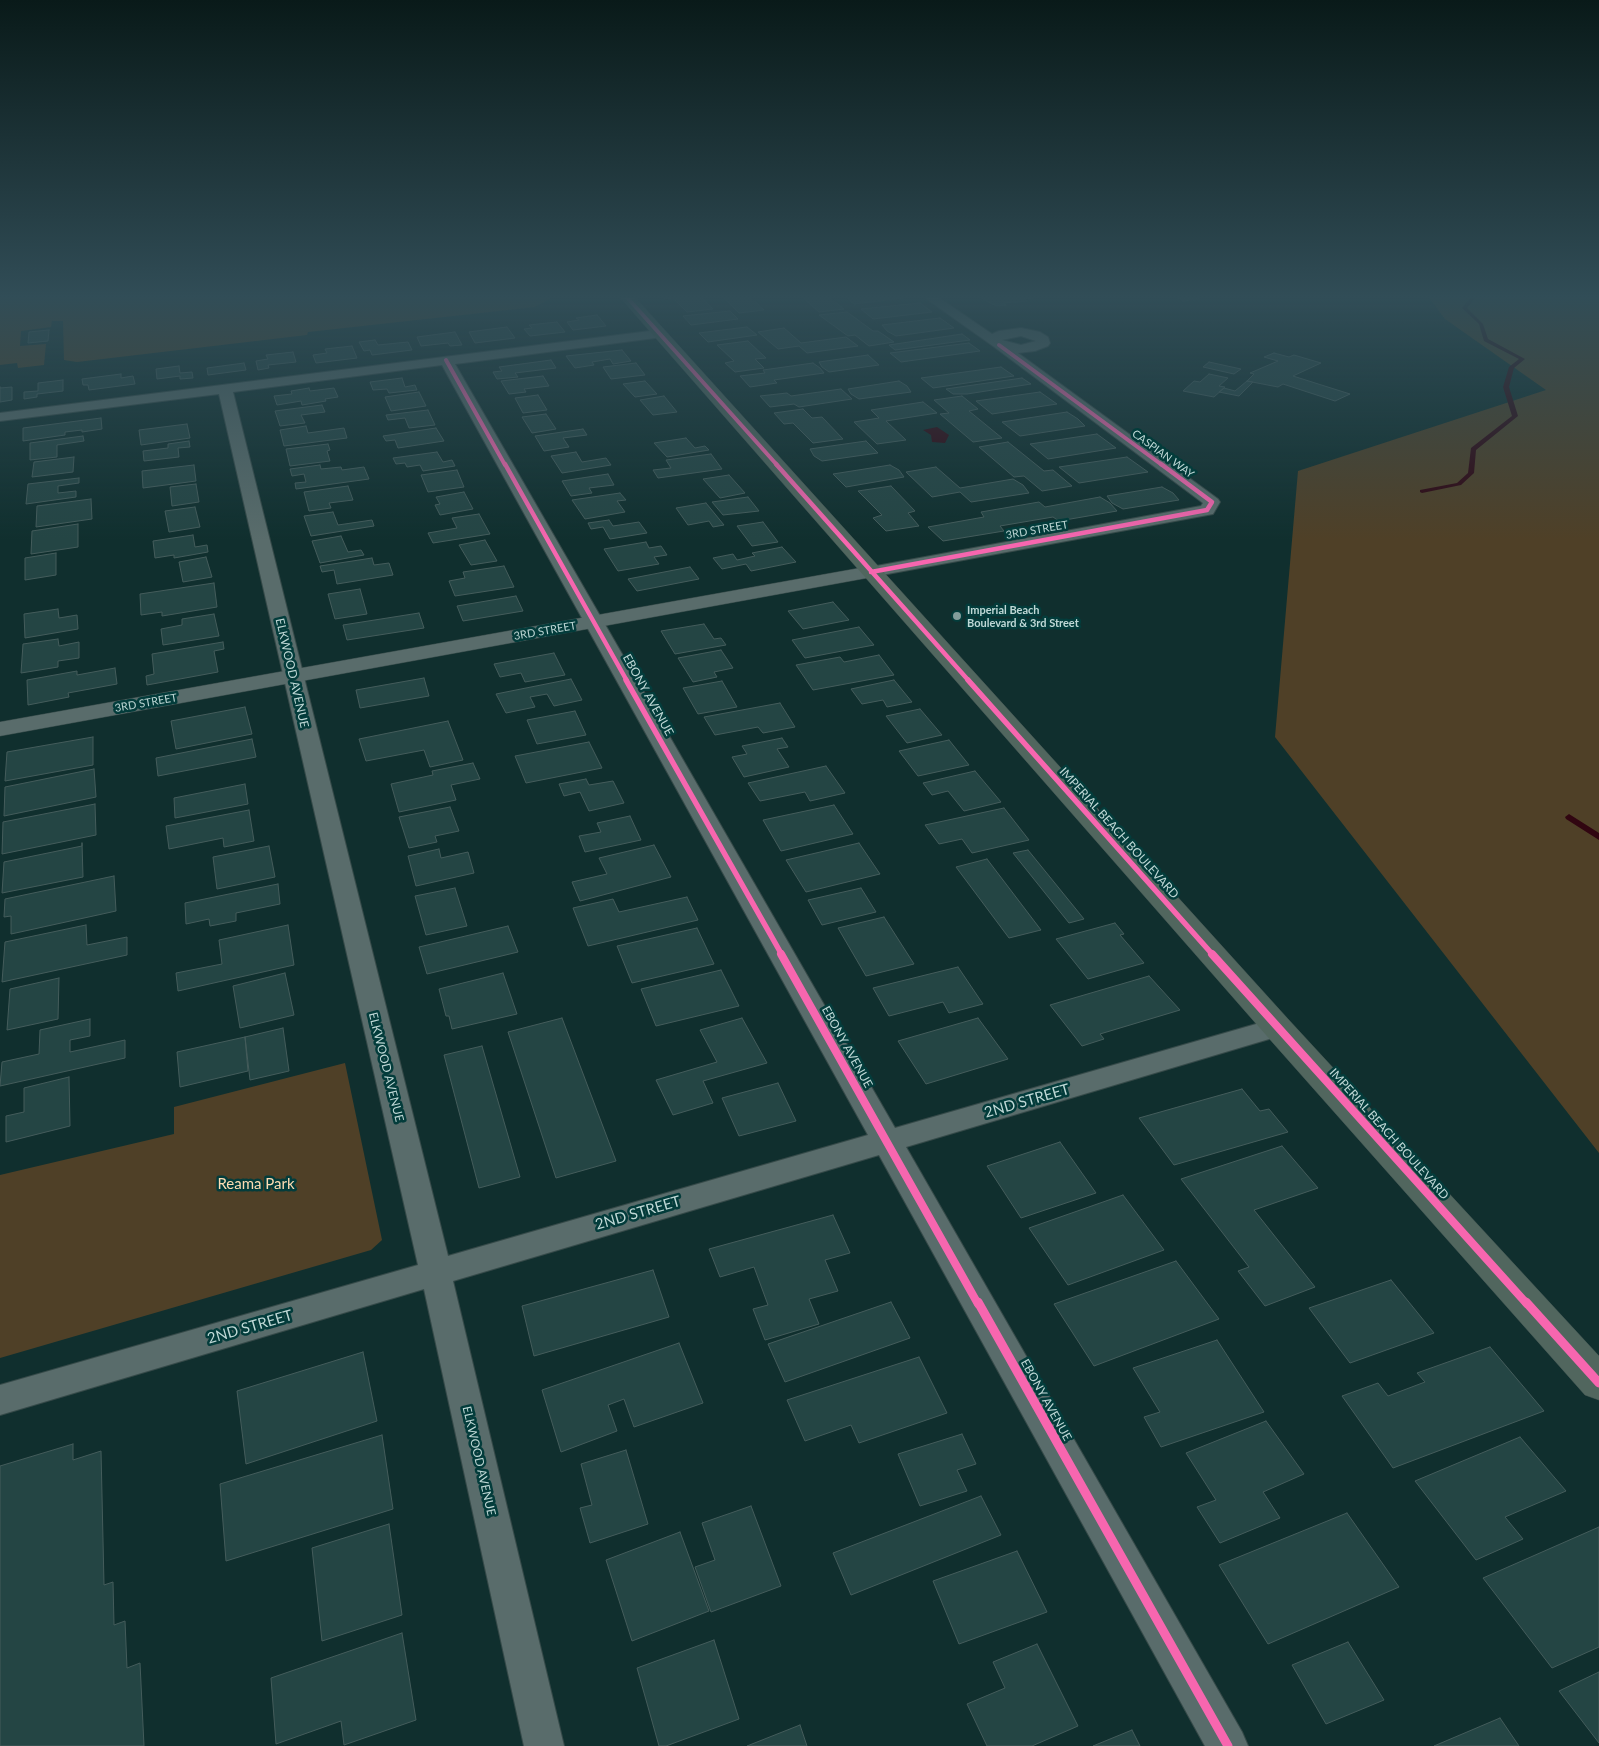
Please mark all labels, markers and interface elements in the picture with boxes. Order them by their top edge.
street label: CASPIAN WAY [1129,427,1197,481]
street label: 3RD STREET [1005,518,1069,542]
place label: Imperial Beach Boulevard & 3rd Street [967,603,1079,629]
marker: Imperial Beach Boulevard & 3rd Street [951,610,963,622]
street label: ELKWOOD AVENUE [272,617,312,729]
street label: 3RD STREET [513,619,577,643]
street label: EBONY AVENUE [620,652,676,738]
street label: 3RD STREET [114,691,178,715]
street label: IMPERIAL BEACH BOULEVARD [1056,765,1182,901]
street label: EBONY AVENUE [819,1004,875,1090]
street label: ELKWOOD AVENUE [365,1011,407,1123]
street label: IMPERIAL BEACH BOULEVARD [1326,1066,1452,1202]
street label: 2ND STREET [982,1080,1072,1122]
park label: Reama Park [217,1175,295,1193]
street label: 2ND STREET [593,1192,683,1234]
street label: 2ND STREET [205,1306,295,1348]
street label: EBONY AVENUE [1018,1357,1074,1443]
street label: ELKWOOD AVENUE [459,1405,499,1517]

